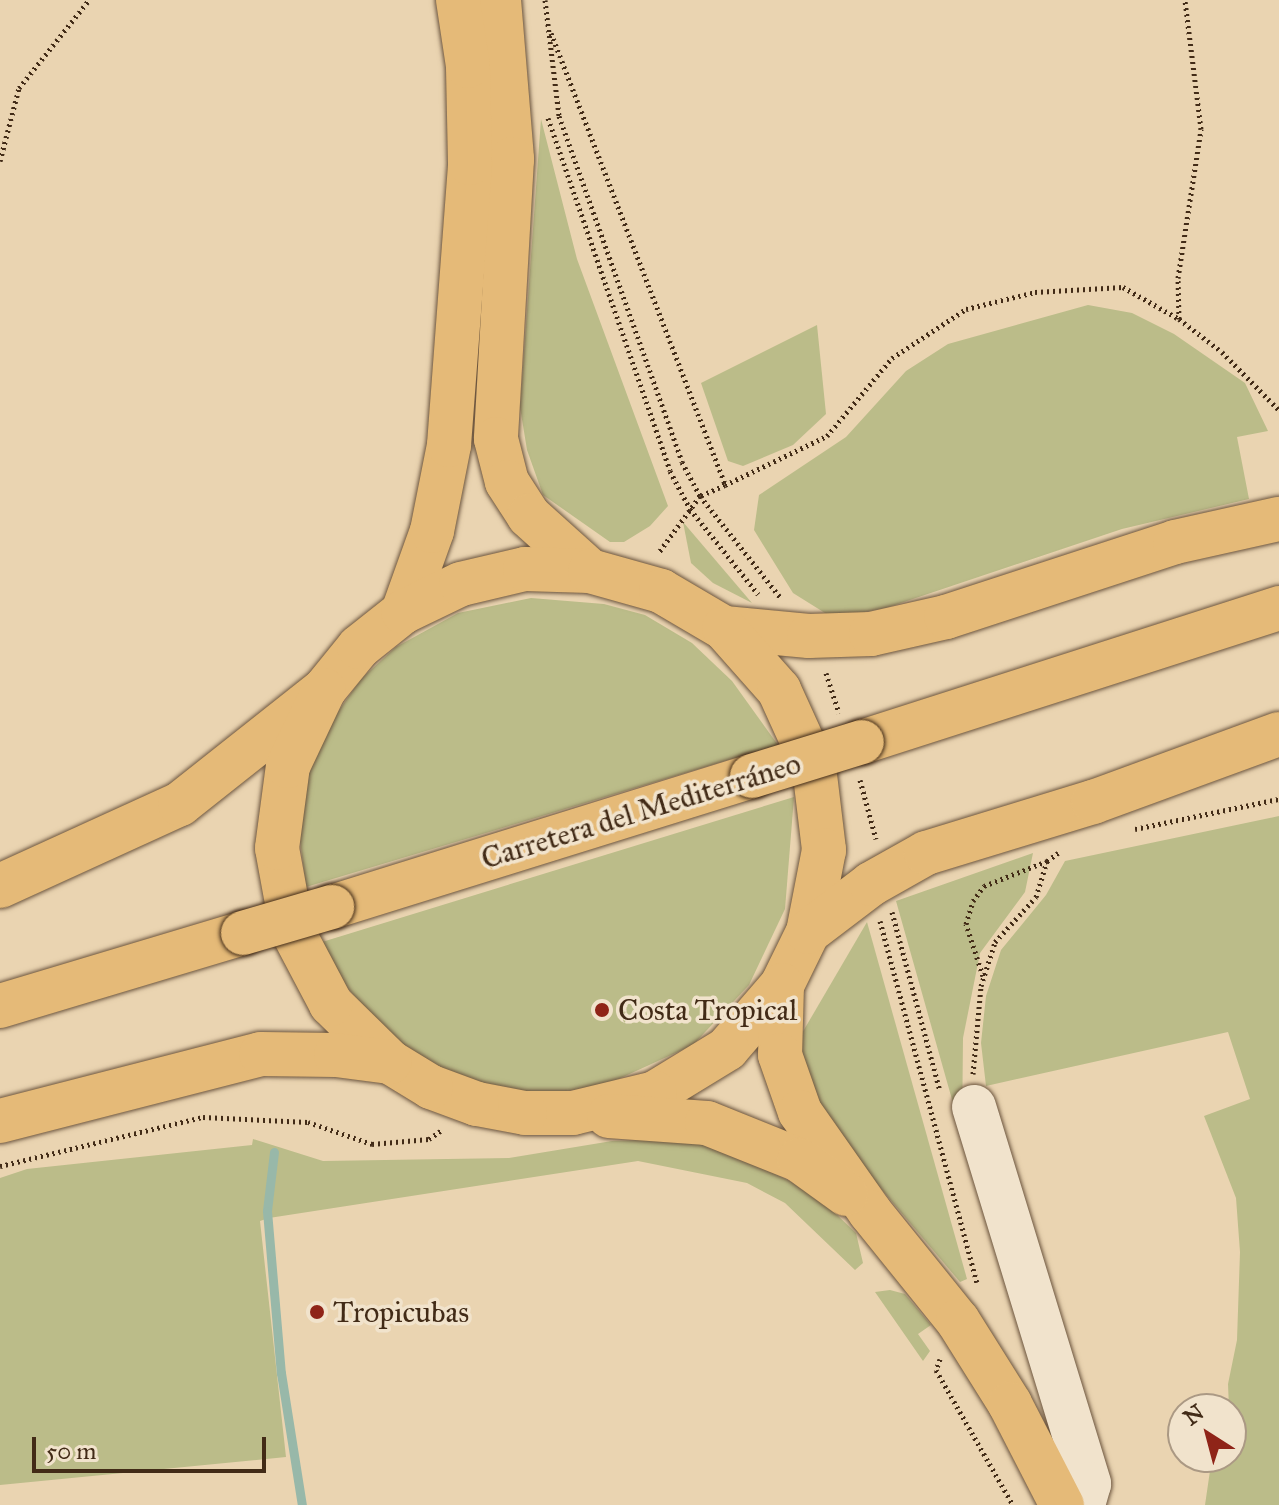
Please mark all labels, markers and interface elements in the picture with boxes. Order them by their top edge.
street label: Carretera del Mediterráneo [477,745,805,877]
place label: Costa Tropical [618,992,797,1028]
marker: Costa Tropical [593,1001,611,1019]
place label: Tropicubas [333,1294,469,1330]
marker: Tropicubas [308,1303,326,1321]
north arrow [1167,1393,1247,1473]
text: N [1178,1398,1209,1431]
scale bar [36,1421,270,1471]
text: 50 m [46,1436,96,1466]

